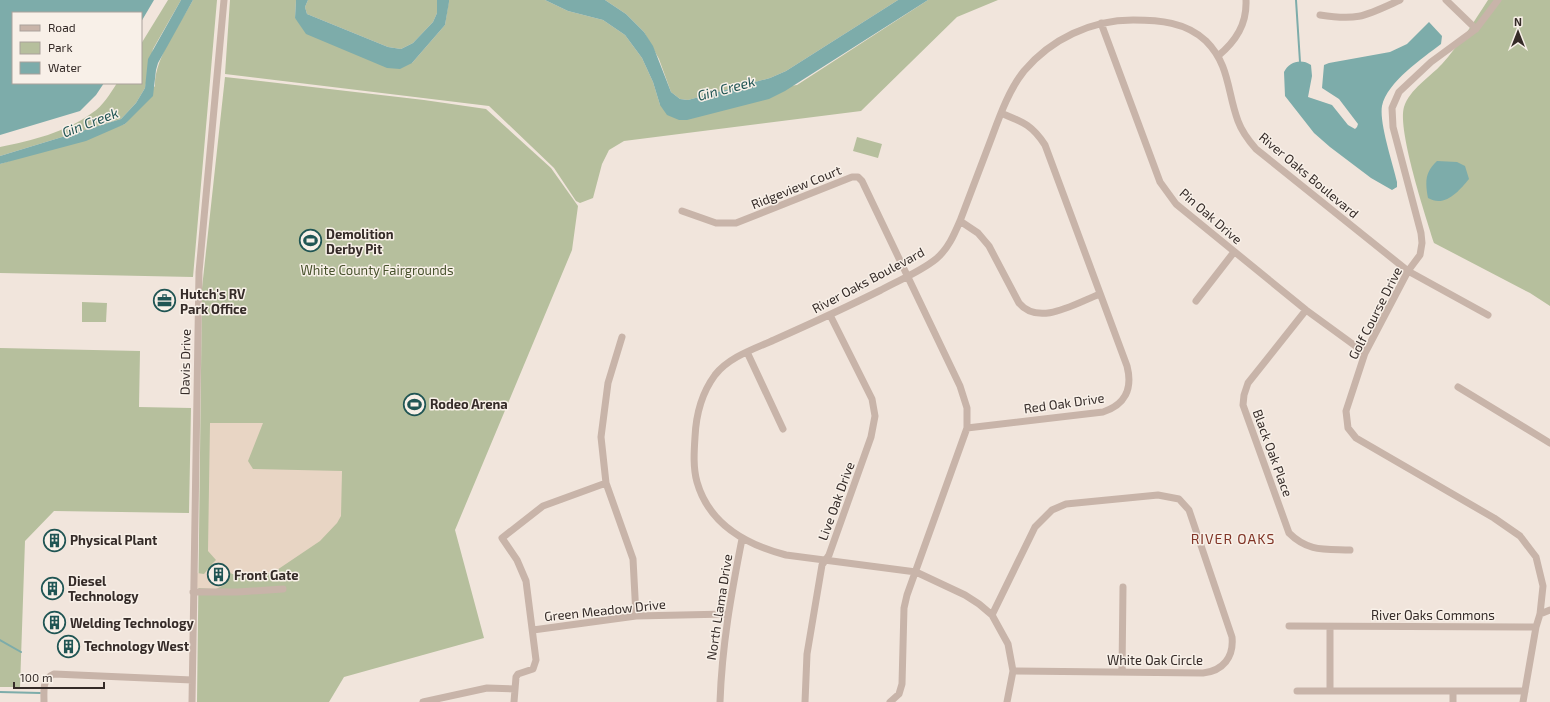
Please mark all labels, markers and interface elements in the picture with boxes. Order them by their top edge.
legend [12,12,142,84]
north arrow [1498,12,1538,52]
text: N [1514,15,1522,28]
text: Road [48,20,76,34]
text: Park [48,40,73,54]
text: Water [48,60,82,74]
water label: Gin Creek [695,72,757,104]
water label: Gin Creek [59,103,121,141]
street label: River Oaks Boulevard [1256,129,1362,221]
street label: Ridgeview Court [749,162,843,212]
street label: Pin Oak Drive [1177,185,1245,247]
place label: Demolition Derby Pit [326,226,394,257]
sports icon: Demolition Derby Pit [297,228,323,254]
street label: River Oaks Boulevard [809,244,927,316]
park label: White County Fairgrounds [300,262,454,278]
street label: Golf Course Drive [1345,264,1405,362]
place label: Hutch's RV Park Office [180,286,247,317]
office icon: Hutch's RV Park Office [151,288,177,314]
street label: Davis Drive [176,329,194,395]
street label: Red Oak Drive [1023,389,1105,417]
sports icon: Rodeo Arena [401,391,427,417]
place label: Rodeo Arena [430,396,508,412]
street label: Black Oak Place [1250,407,1296,499]
street label: Live Oak Drive [814,459,858,543]
building icon: Physical Plant [42,527,68,553]
district label: RIVER OAKS [1191,530,1275,547]
place label: Physical Plant [70,532,158,548]
street label: North Llama Drive [703,553,735,661]
building icon: Front Gate [206,562,232,588]
place label: Front Gate [234,567,299,583]
place label: Diesel Technology [68,573,139,604]
building icon: Diesel Technology [40,575,66,601]
street label: Green Meadow Drive [543,596,667,624]
street label: River Oaks Commons [1371,607,1495,623]
building icon: Welding Technology [41,610,67,636]
place label: Welding Technology [70,615,195,631]
building icon: Technology West [56,633,82,659]
place label: Technology West [84,638,190,654]
street label: White Oak Circle [1107,652,1203,668]
scale bar [14,664,104,690]
text: 100 m [20,670,52,684]

